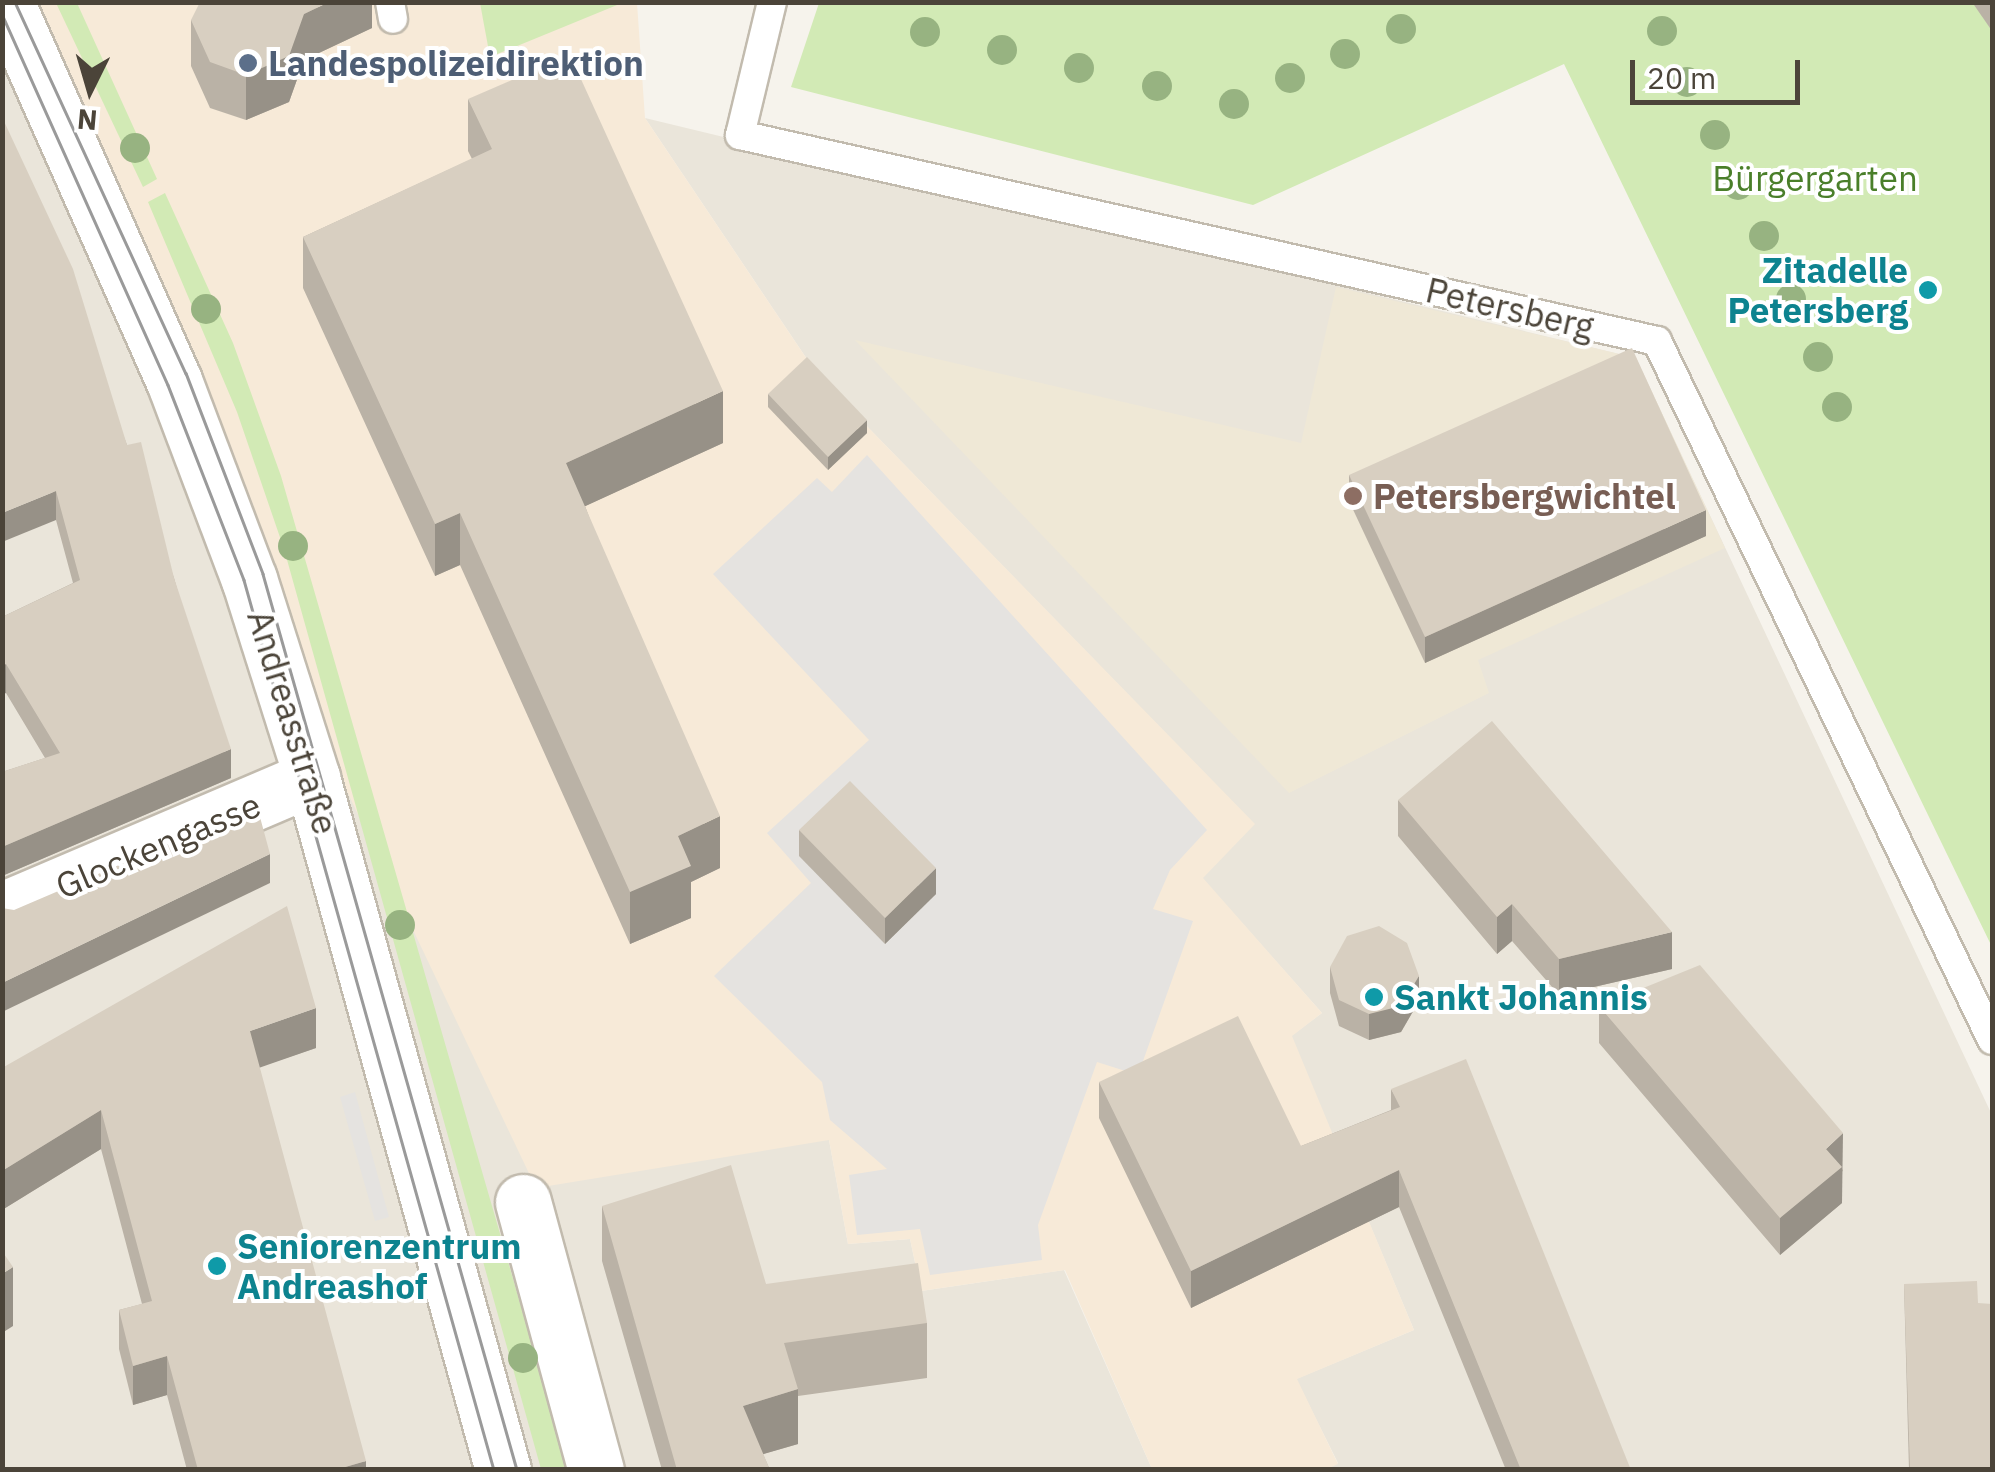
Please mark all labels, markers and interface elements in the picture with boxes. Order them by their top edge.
north arrow [40,40,140,140]
scale bar [1635,40,1805,102]
place label: Landespolizeidirektion [268,42,644,84]
marker: Landespolizeidirektion [237,52,259,74]
text: 20 m [1647,58,1716,97]
text: N [76,101,99,140]
park label: Bürgergarten [1712,157,1918,199]
place label: Zitadelle Petersberg [1727,249,1908,331]
street label: Petersberg [1422,268,1598,348]
marker: Zitadelle Petersberg [1917,279,1939,301]
place label: Petersbergwichtel [1373,475,1676,517]
marker: Petersbergwichtel [1342,485,1364,507]
street label: Andreasstraße [239,605,347,839]
street label: Glockengasse [49,783,267,907]
place label: Sankt Johannis [1394,976,1648,1018]
marker: Sankt Johannis [1363,986,1385,1008]
place label: Seniorenzentrum Andreashof [237,1225,522,1307]
marker: Seniorenzentrum Andreashof [206,1255,228,1277]

